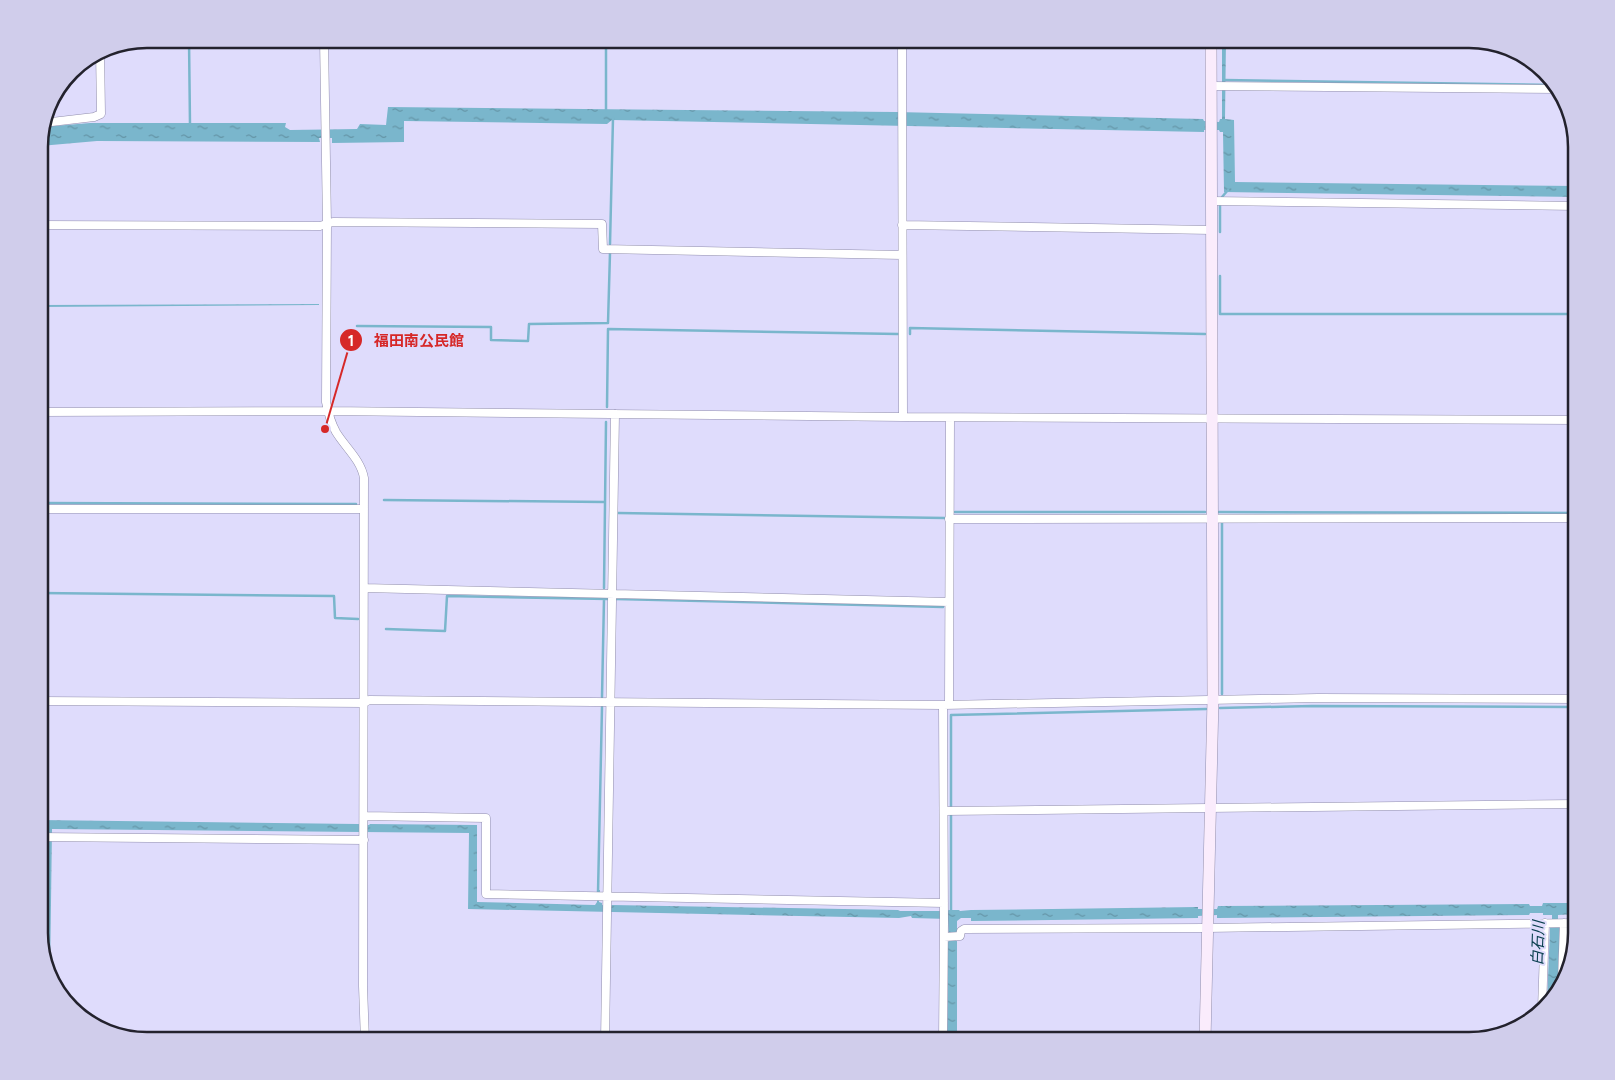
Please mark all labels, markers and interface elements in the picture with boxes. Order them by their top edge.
callout: 福田南公民館 [339,325,474,355]
text: 1 [348,332,354,350]
text: 福田南公民館 [373,332,464,350]
water label: 白石川 [1528,918,1548,966]

